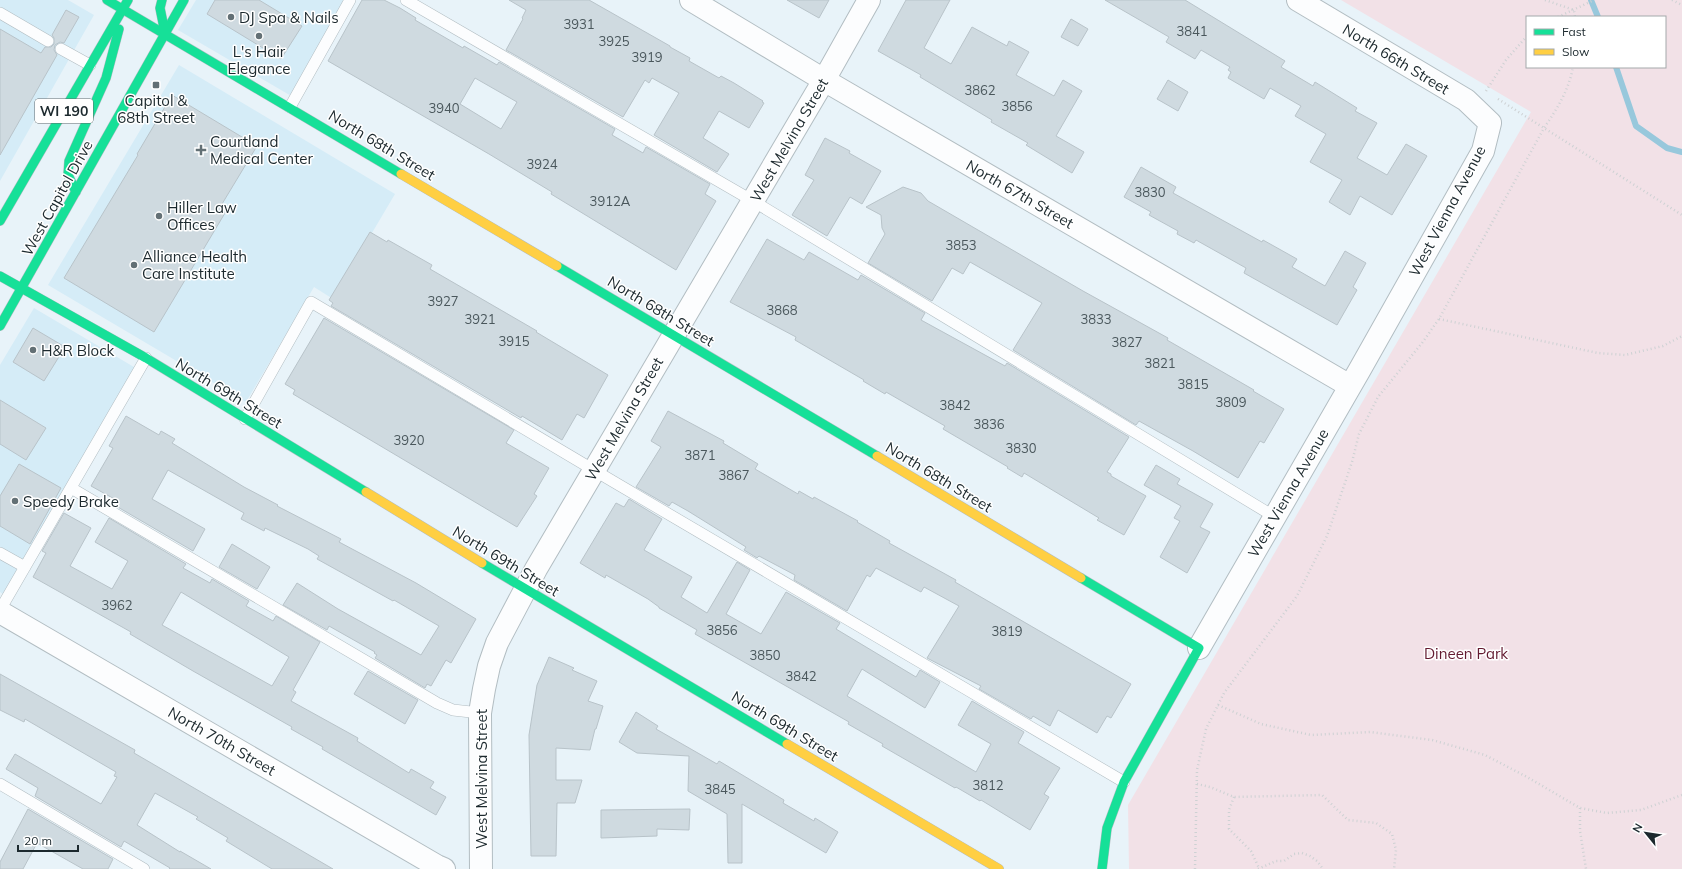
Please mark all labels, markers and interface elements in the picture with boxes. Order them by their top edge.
place label: DJ Spa & Nails [239,8,339,27]
marker: DJ Spa & Nails [226,12,236,22]
house number: 3931 [563,16,595,32]
legend [1526,16,1666,68]
street label: North 66th Street [1339,20,1453,98]
house number: 3841 [1176,23,1208,39]
text: Fast [1562,24,1586,39]
marker: L's Hair Elegance [254,31,264,41]
house number: 3925 [598,33,630,49]
place label: L's Hair Elegance [228,42,290,78]
text: Slow [1562,44,1590,59]
house number: 3919 [631,49,663,65]
street label: West Melvina Street [746,75,832,205]
marker: Capitol & 68th Street [151,80,161,90]
house number: 3862 [964,82,996,98]
place label: Capitol & 68th Street [117,91,195,127]
house number: 3856 [1001,98,1033,114]
road number: WI 190 [35,99,93,123]
house number: 3940 [428,100,460,116]
street label: North 68th Street [325,106,439,184]
place label: Courtland Medical Center [210,132,313,168]
street label: West Capitol Drive [17,137,97,259]
street label: West Vienna Avenue [1404,142,1490,280]
marker: Courtland Medical Center [195,144,207,156]
house number: 3924 [526,156,558,172]
street label: North 67th Street [963,156,1077,232]
house number: 3830 [1134,184,1166,200]
house number: 3912A [590,193,631,209]
place label: Hiller Law Offices [167,198,237,234]
marker: Hiller Law Offices [154,211,164,221]
house number: 3853 [945,237,977,253]
place label: Alliance Health Care Institute [142,247,247,283]
marker: Alliance Health Care Institute [129,260,139,270]
street label: North 68th Street [604,272,718,350]
house number: 3927 [427,293,459,309]
house number: 3868 [766,302,798,318]
house number: 3921 [464,311,496,327]
house number: 3833 [1080,311,1112,327]
house number: 3915 [498,333,530,349]
house number: 3827 [1111,334,1143,350]
place label: H&R Block [41,341,115,360]
marker: H&R Block [28,345,38,355]
street label: North 69th Street [172,354,286,432]
street label: West Melvina Street [581,354,667,484]
house number: 3821 [1144,355,1176,371]
house number: 3815 [1177,376,1209,392]
house number: 3809 [1215,394,1247,410]
house number: 3842 [939,397,971,413]
house number: 3836 [973,416,1005,432]
street label: West Vienna Avenue [1243,425,1333,561]
house number: 3920 [393,432,425,448]
street label: North 68th Street [882,438,996,516]
house number: 3830 [1005,440,1037,456]
house number: 3871 [684,447,716,463]
house number: 3867 [718,467,750,483]
place label: Speedy Brake [23,492,119,511]
marker: Speedy Brake [10,496,20,506]
street label: North 69th Street [449,522,563,600]
house number: 3962 [101,597,133,613]
house number: 3856 [706,622,738,638]
house number: 3819 [991,623,1023,639]
park label: Dineen Park [1424,644,1508,663]
house number: 3850 [749,647,781,663]
house number: 3842 [785,668,817,684]
street label: North 69th Street [728,687,842,765]
street label: North 70th Street [165,703,279,779]
street label: West Melvina Street [472,709,491,849]
house number: 3812 [972,777,1004,793]
house number: 3845 [704,781,736,797]
north arrow [1626,813,1666,853]
text: N [1629,821,1645,835]
scale bar [18,827,78,853]
text: 20 m [24,833,52,848]

